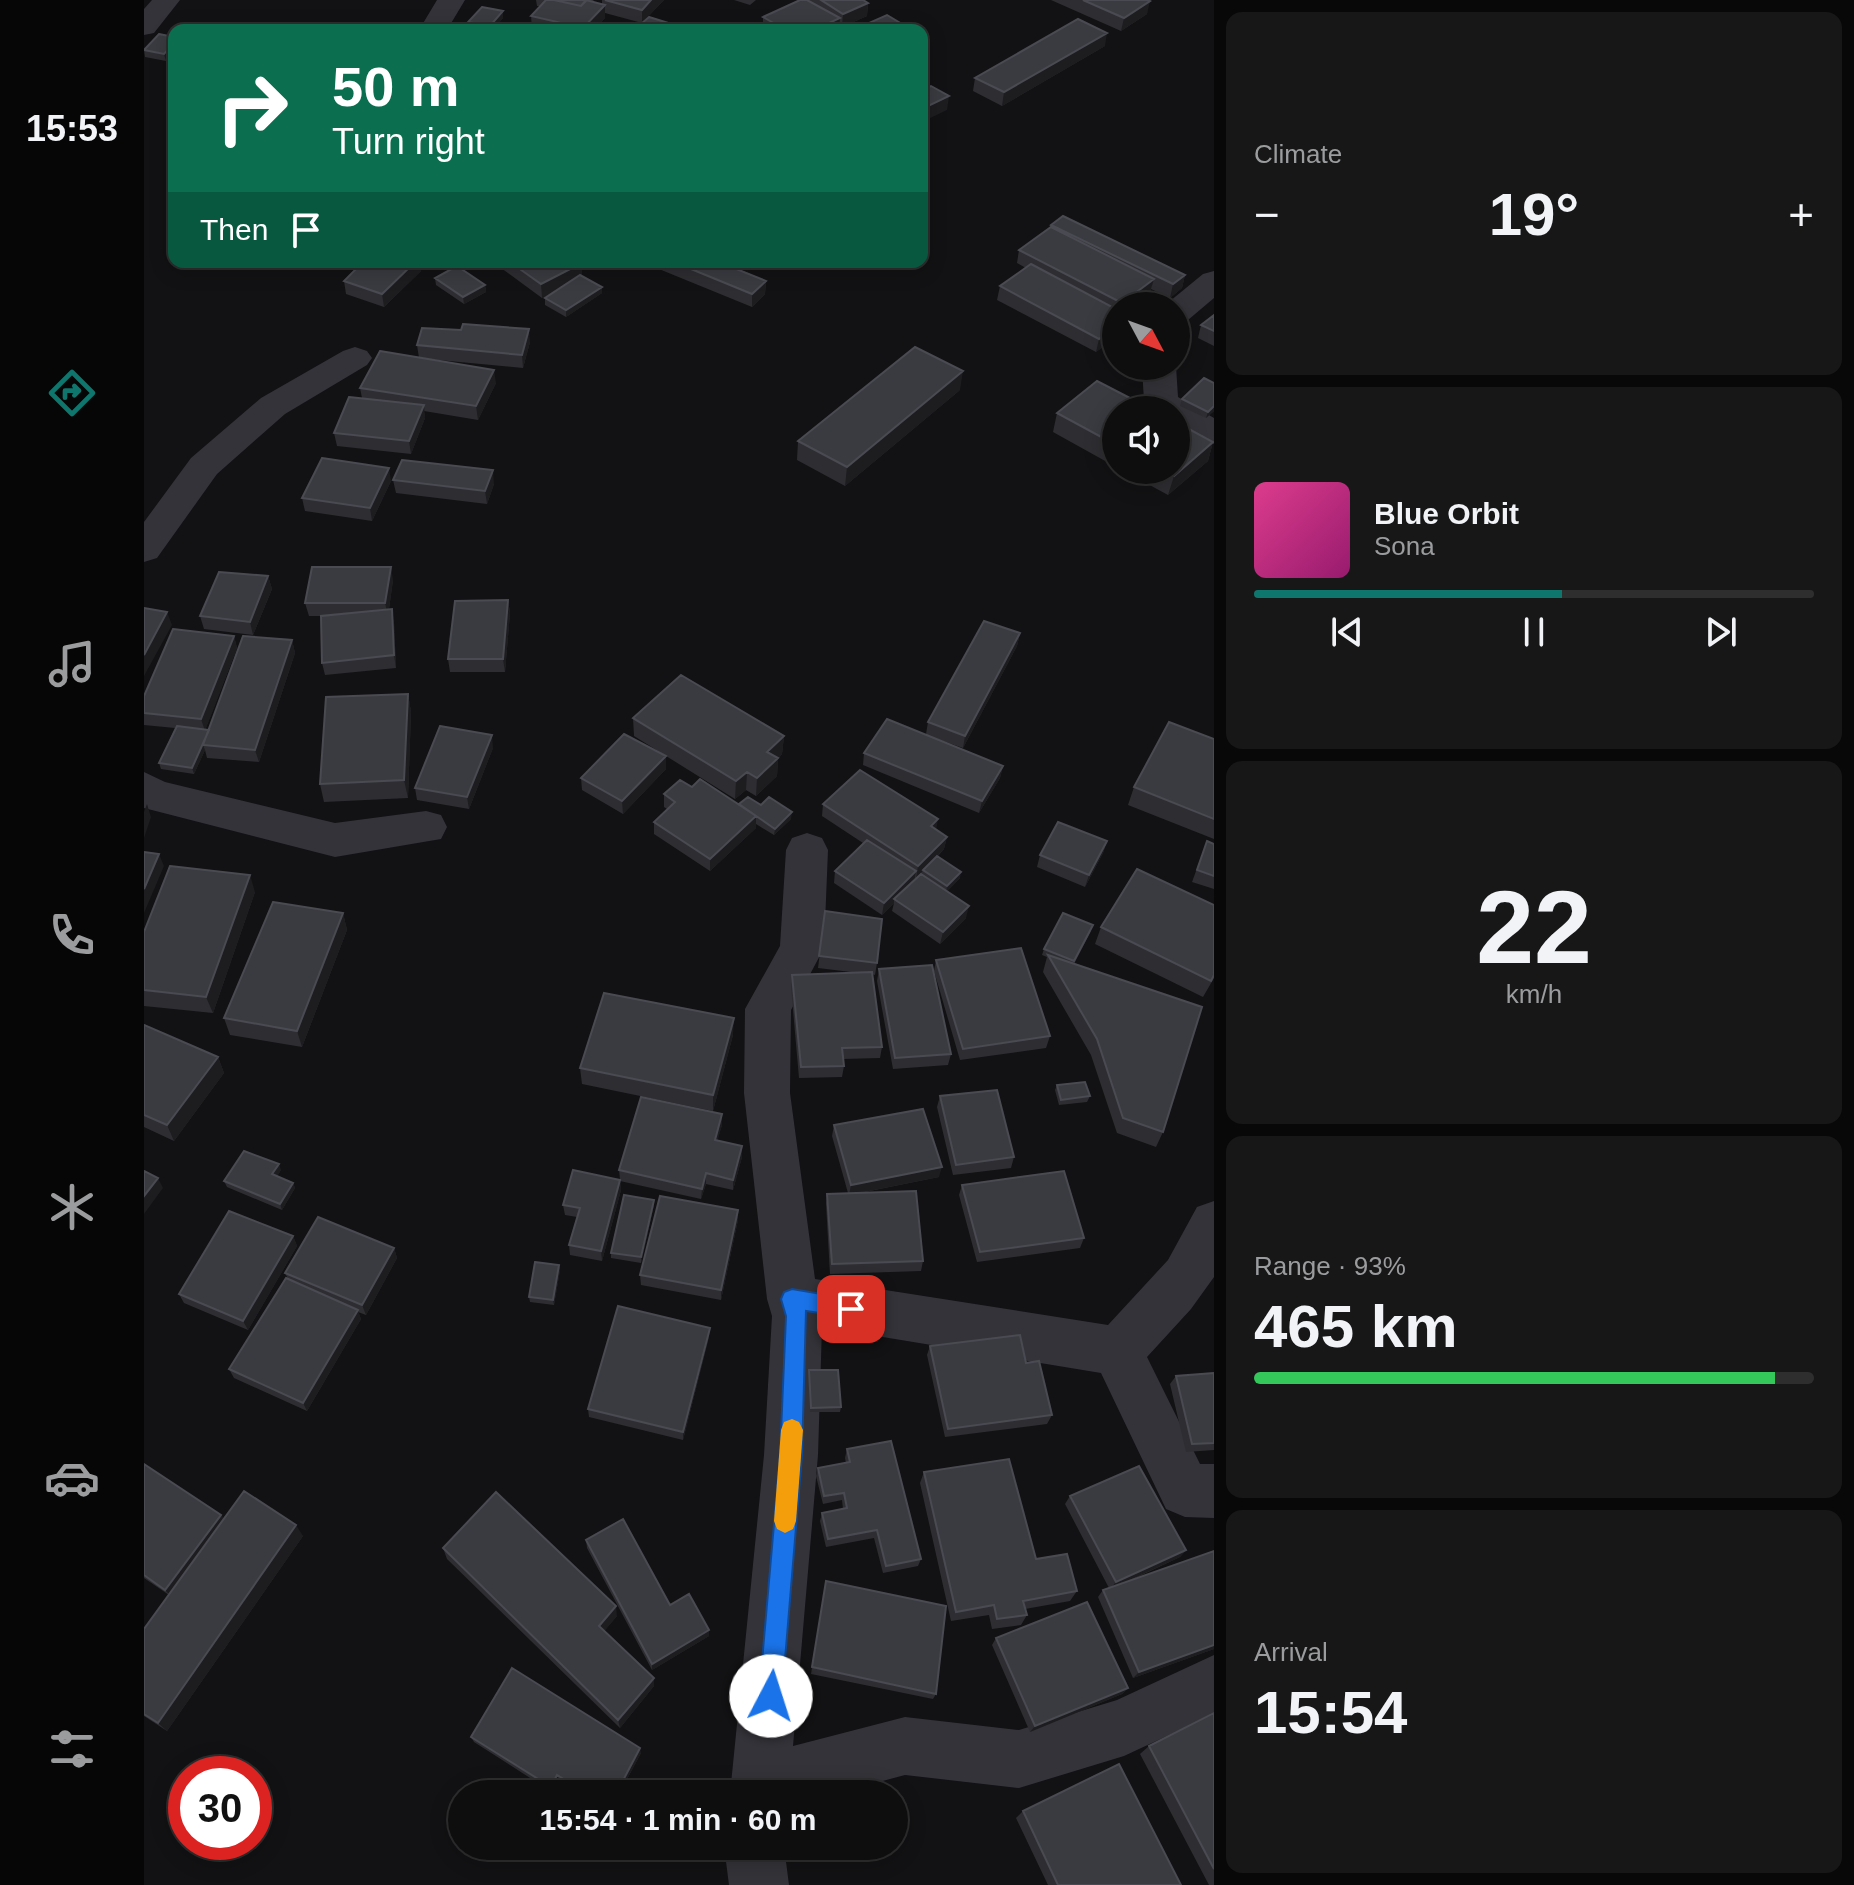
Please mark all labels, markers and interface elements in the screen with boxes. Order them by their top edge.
text: 50 m [332,55,460,118]
icon: right [200,56,304,160]
text: 15:53 [26,108,118,149]
text: Turn right [332,121,485,162]
text: Climate [1254,139,1342,169]
text: 19° [1489,181,1579,248]
text: − [1254,190,1280,239]
text: + [1788,190,1814,239]
icon: arrive [284,208,328,252]
text: Then [200,213,268,246]
north arrow [1102,292,1190,380]
map controls [1102,292,1190,484]
icon: directions [44,365,100,421]
button: sound [1102,396,1190,484]
text: Blue Orbit [1374,497,1519,530]
text: Sona [1374,531,1435,561]
icon: previous [1325,610,1369,654]
icon: pause [1512,610,1556,654]
icon: next [1699,610,1743,654]
icon: music [44,636,100,692]
text: 22 [1476,869,1592,985]
icon: phone [44,907,100,963]
text: km/h [1506,979,1562,1009]
icon: climate [44,1179,100,1235]
text: Range · 93% [1254,1251,1406,1281]
pin [817,1275,885,1343]
icon: arrive [829,1287,873,1331]
text: 465 km [1254,1293,1458,1360]
icon: car [44,1450,100,1506]
text: Arrival [1254,1637,1328,1667]
position arrow [729,1654,813,1738]
text: 15:54 [1254,1679,1407,1746]
icon: filters [44,1721,100,1777]
speed limit sign: 30 [168,1756,272,1860]
text: 15:54 · 1 min · 60 m [540,1803,816,1836]

